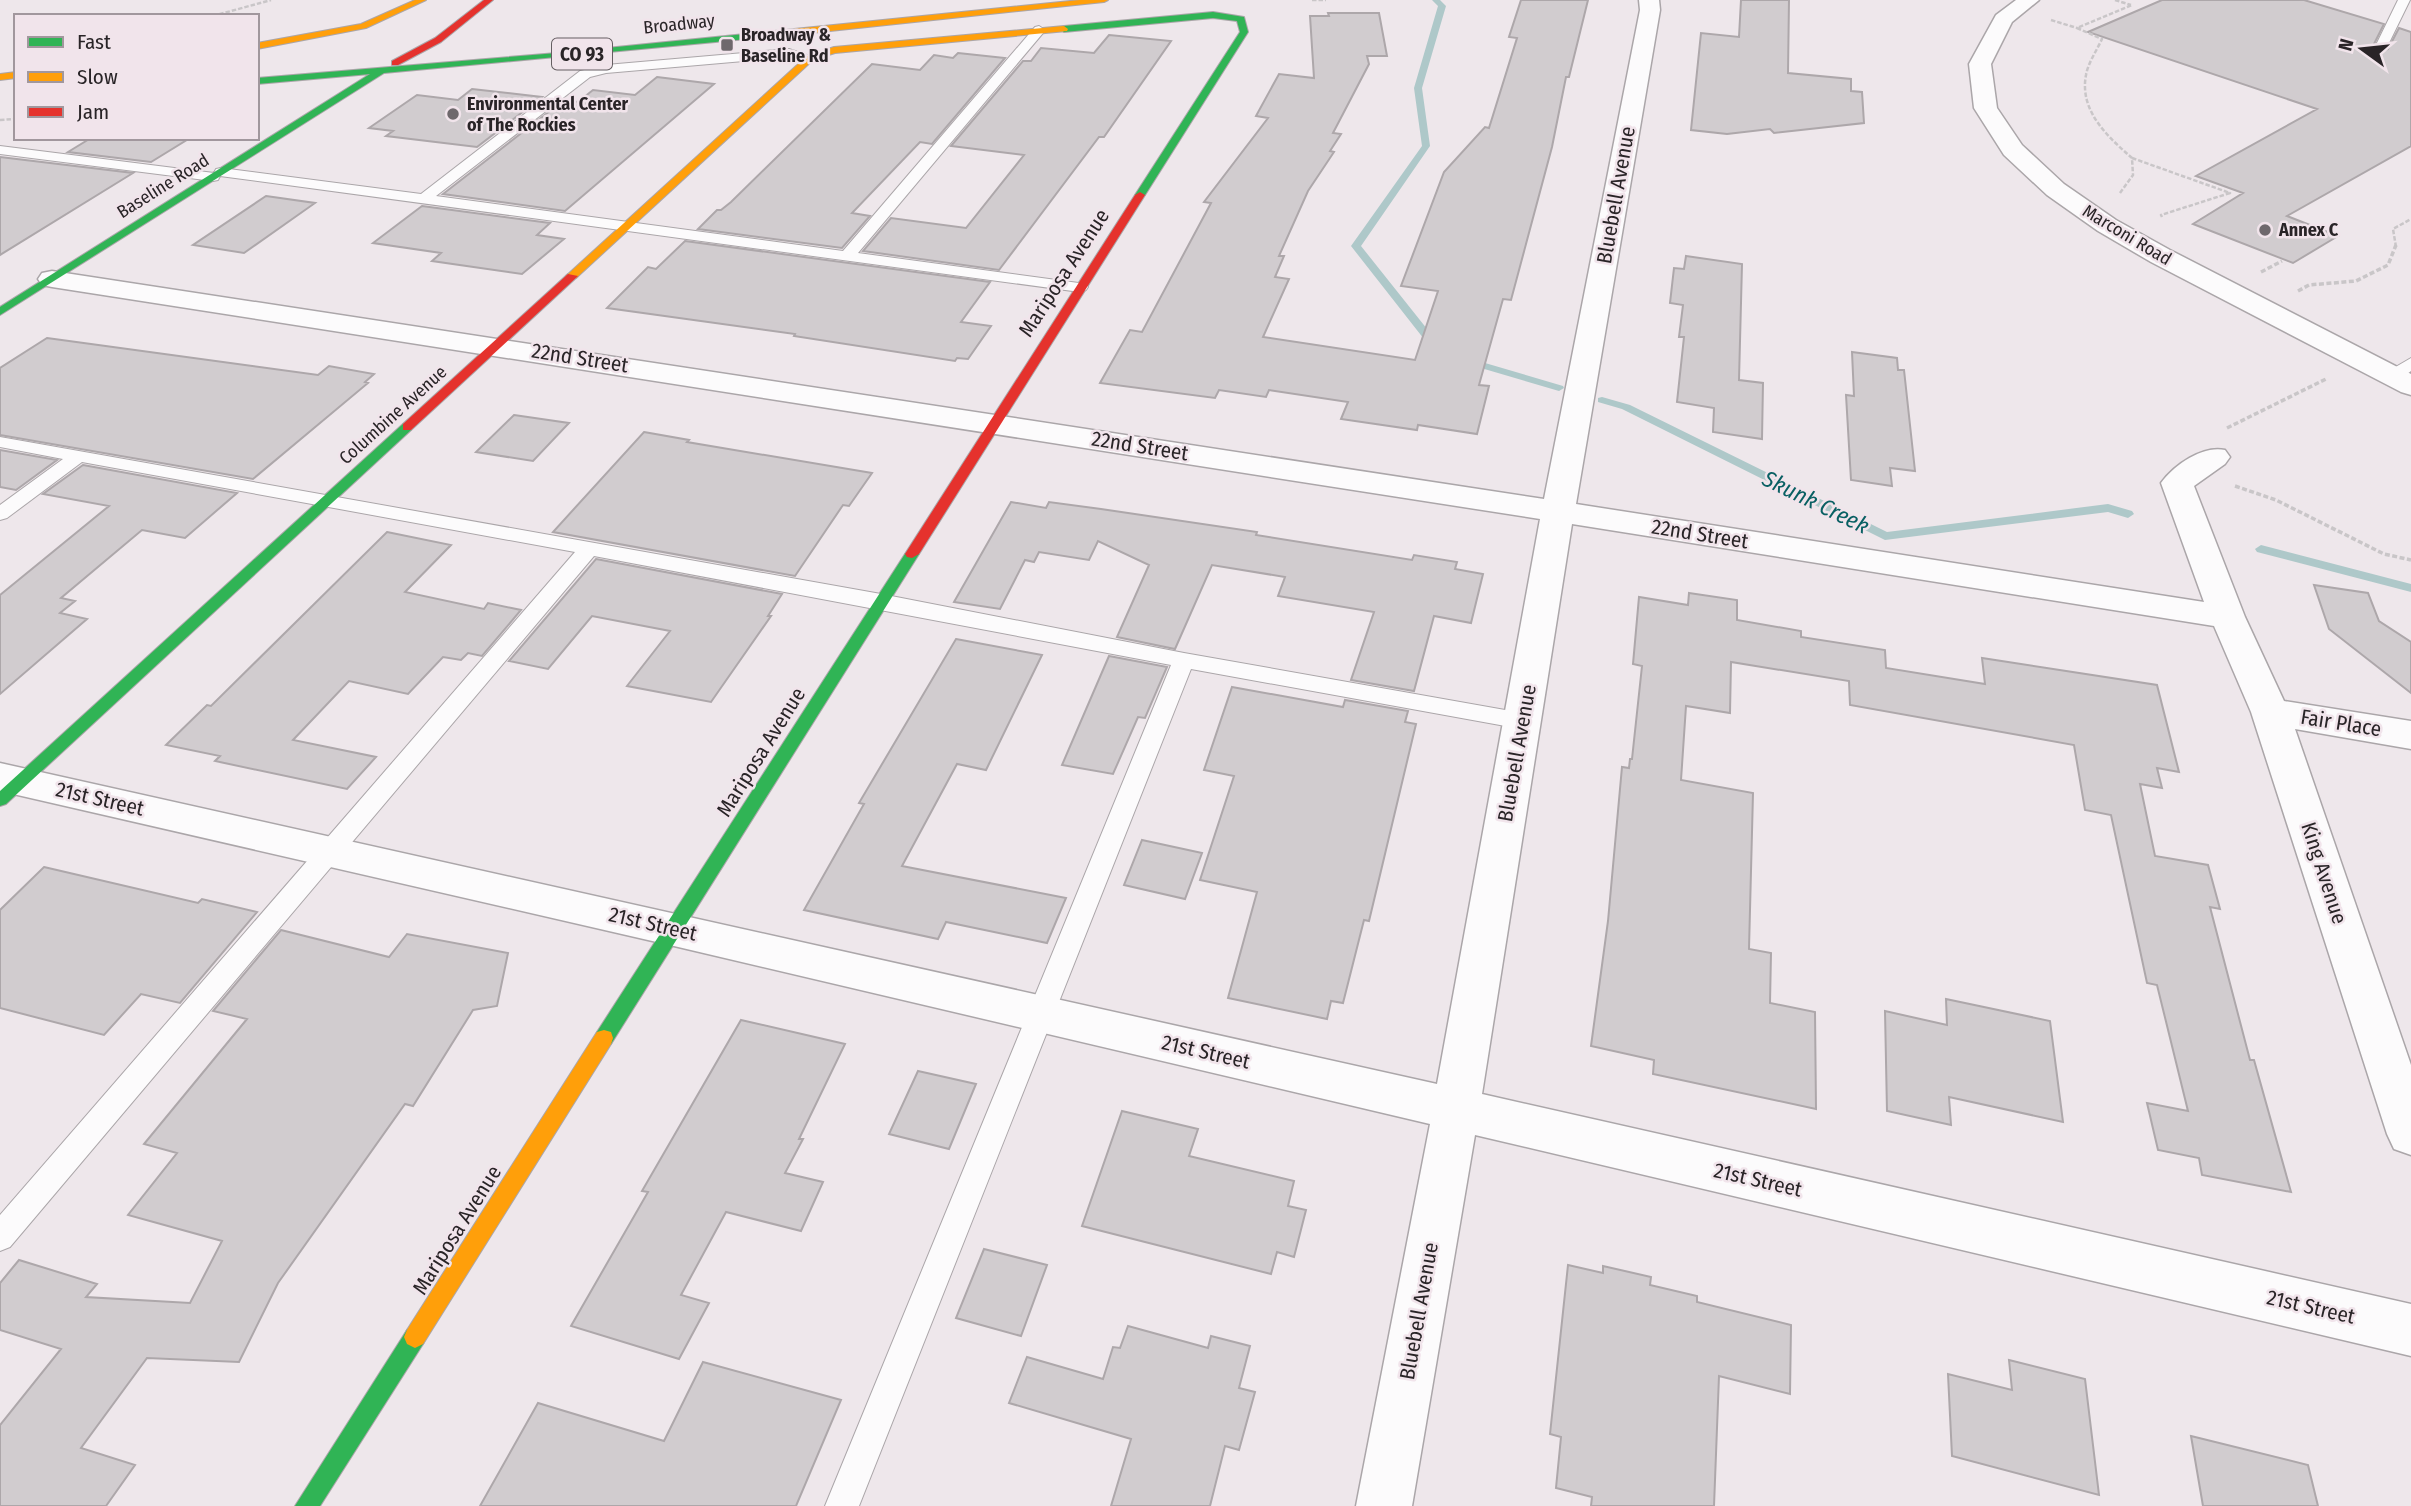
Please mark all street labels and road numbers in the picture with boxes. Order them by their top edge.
street label: Broadway [642,9,716,39]
road number: CO 93 [552,38,612,70]
street label: Bluebell Avenue [1591,124,1641,266]
street label: Baseline Road [113,149,213,223]
street label: Marconi Road [2079,200,2175,270]
street label: Mariposa Avenue [1013,204,1115,342]
street label: 22nd Street [530,338,630,378]
street label: Columbine Avenue [335,361,451,469]
street label: 22nd Street [1090,426,1190,466]
street label: 22nd Street [1650,514,1750,554]
street label: Bluebell Avenue [1492,682,1542,824]
street label: Mariposa Avenue [711,683,811,821]
street label: Fair Place [2299,704,2383,742]
street label: 21st Street [54,776,147,822]
street label: King Avenue [2295,819,2353,927]
street label: 21st Street [607,901,700,947]
street label: 21st Street [1160,1029,1253,1075]
street label: 21st Street [1712,1157,1805,1203]
street label: Mariposa Avenue [407,1161,507,1299]
street label: Bluebell Avenue [1394,1240,1444,1382]
street label: 21st Street [2265,1284,2358,1330]

